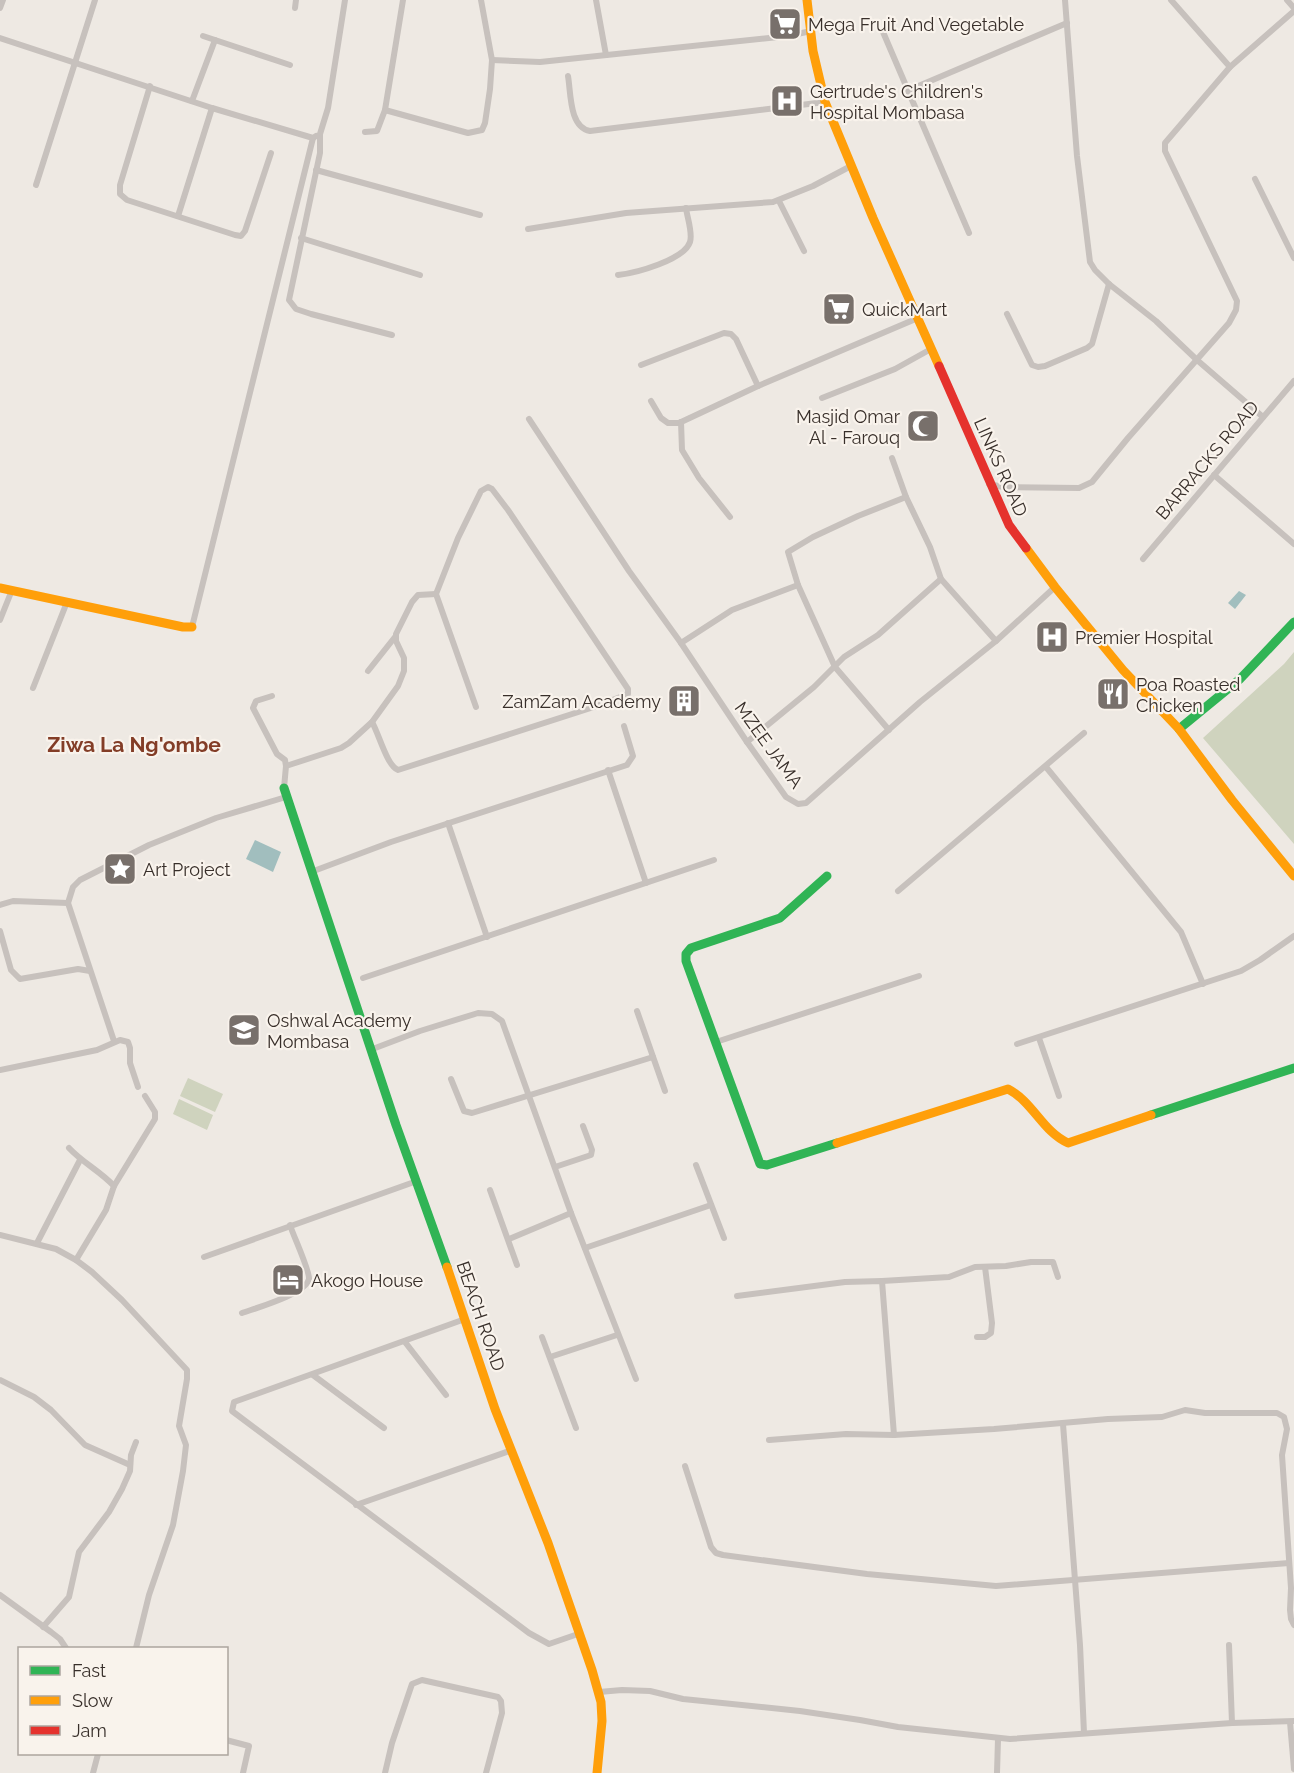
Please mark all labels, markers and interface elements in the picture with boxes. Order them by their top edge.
supermarket icon: Mega Fruit And Vegetable [767,6,803,42]
place label: Mega Fruit And Vegetable [808,14,1025,35]
place label: Gertrude's Children's Hospital Mombasa [810,81,983,123]
hospital icon: Gertrude's Children's Hospital Mombasa [769,83,805,119]
supermarket icon: QuickMart [821,291,857,327]
place label: QuickMart [862,299,947,320]
street label: BARRACKS ROAD [1151,396,1263,524]
place label: Masjid Omar Al - Farouq [796,406,901,448]
mosque icon: Masjid Omar Al - Farouq [905,408,941,444]
street label: LINKS ROAD [970,414,1032,520]
hospital icon: Premier Hospital [1034,619,1070,655]
place label: Premier Hospital [1075,627,1213,648]
place label: Poa Roasted Chicken [1136,674,1240,716]
restaurant icon: Poa Roasted Chicken [1095,676,1131,712]
building icon: ZamZam Academy [666,683,702,719]
place label: ZamZam Academy [502,691,661,712]
street label: MZEE JAMA [731,698,807,792]
district label: Ziwa La Ng'ombe [47,732,221,757]
place icon: Art Project [102,851,138,887]
place label: Art Project [143,859,231,880]
place label: Oshwal Academy Mombasa [267,1010,412,1052]
school or university icon: Oshwal Academy Mombasa [226,1012,262,1048]
street label: BEACH ROAD [452,1258,510,1374]
hotel icon: Akogo House [270,1262,306,1298]
place label: Akogo House [311,1270,424,1291]
legend [18,1647,228,1755]
text: Fast [72,1660,106,1681]
text: Slow [72,1690,113,1711]
text: Jam [72,1720,107,1741]

